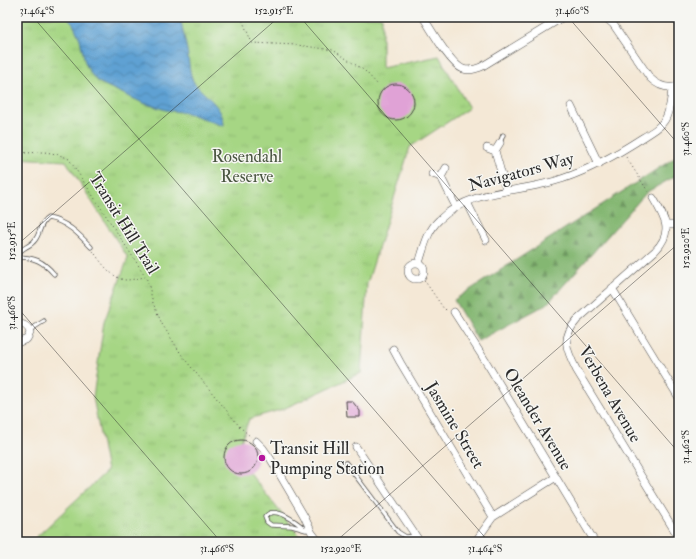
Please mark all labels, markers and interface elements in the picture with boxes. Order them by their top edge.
text: 31.464°S [20,5,54,17]
text: 152.915°E [255,5,293,17]
text: 31.460°S [555,5,589,17]
text: 31.460°S [680,122,692,156]
park label: Rosendahl Reserve [212,146,283,187]
street label: Navigators Way [466,148,577,197]
street label: Transit Hill Trail [84,168,164,278]
text: 152.915°E [6,222,18,260]
text: 152.920°E [680,228,692,268]
text: 31.466°S [6,296,18,330]
street label: Verbena Avenue [574,342,646,446]
street label: Oleander Avenue [499,364,577,474]
street label: Jasmine Street [420,377,489,473]
text: 31.462°S [680,430,692,464]
place label: Transit Hill Pumping Station [270,438,385,480]
marker: Transit Hill Pumping Station [257,453,267,463]
text: 31.466°S [200,543,234,555]
text: 152.920°E [321,543,361,555]
text: 31.464°S [468,543,502,555]

